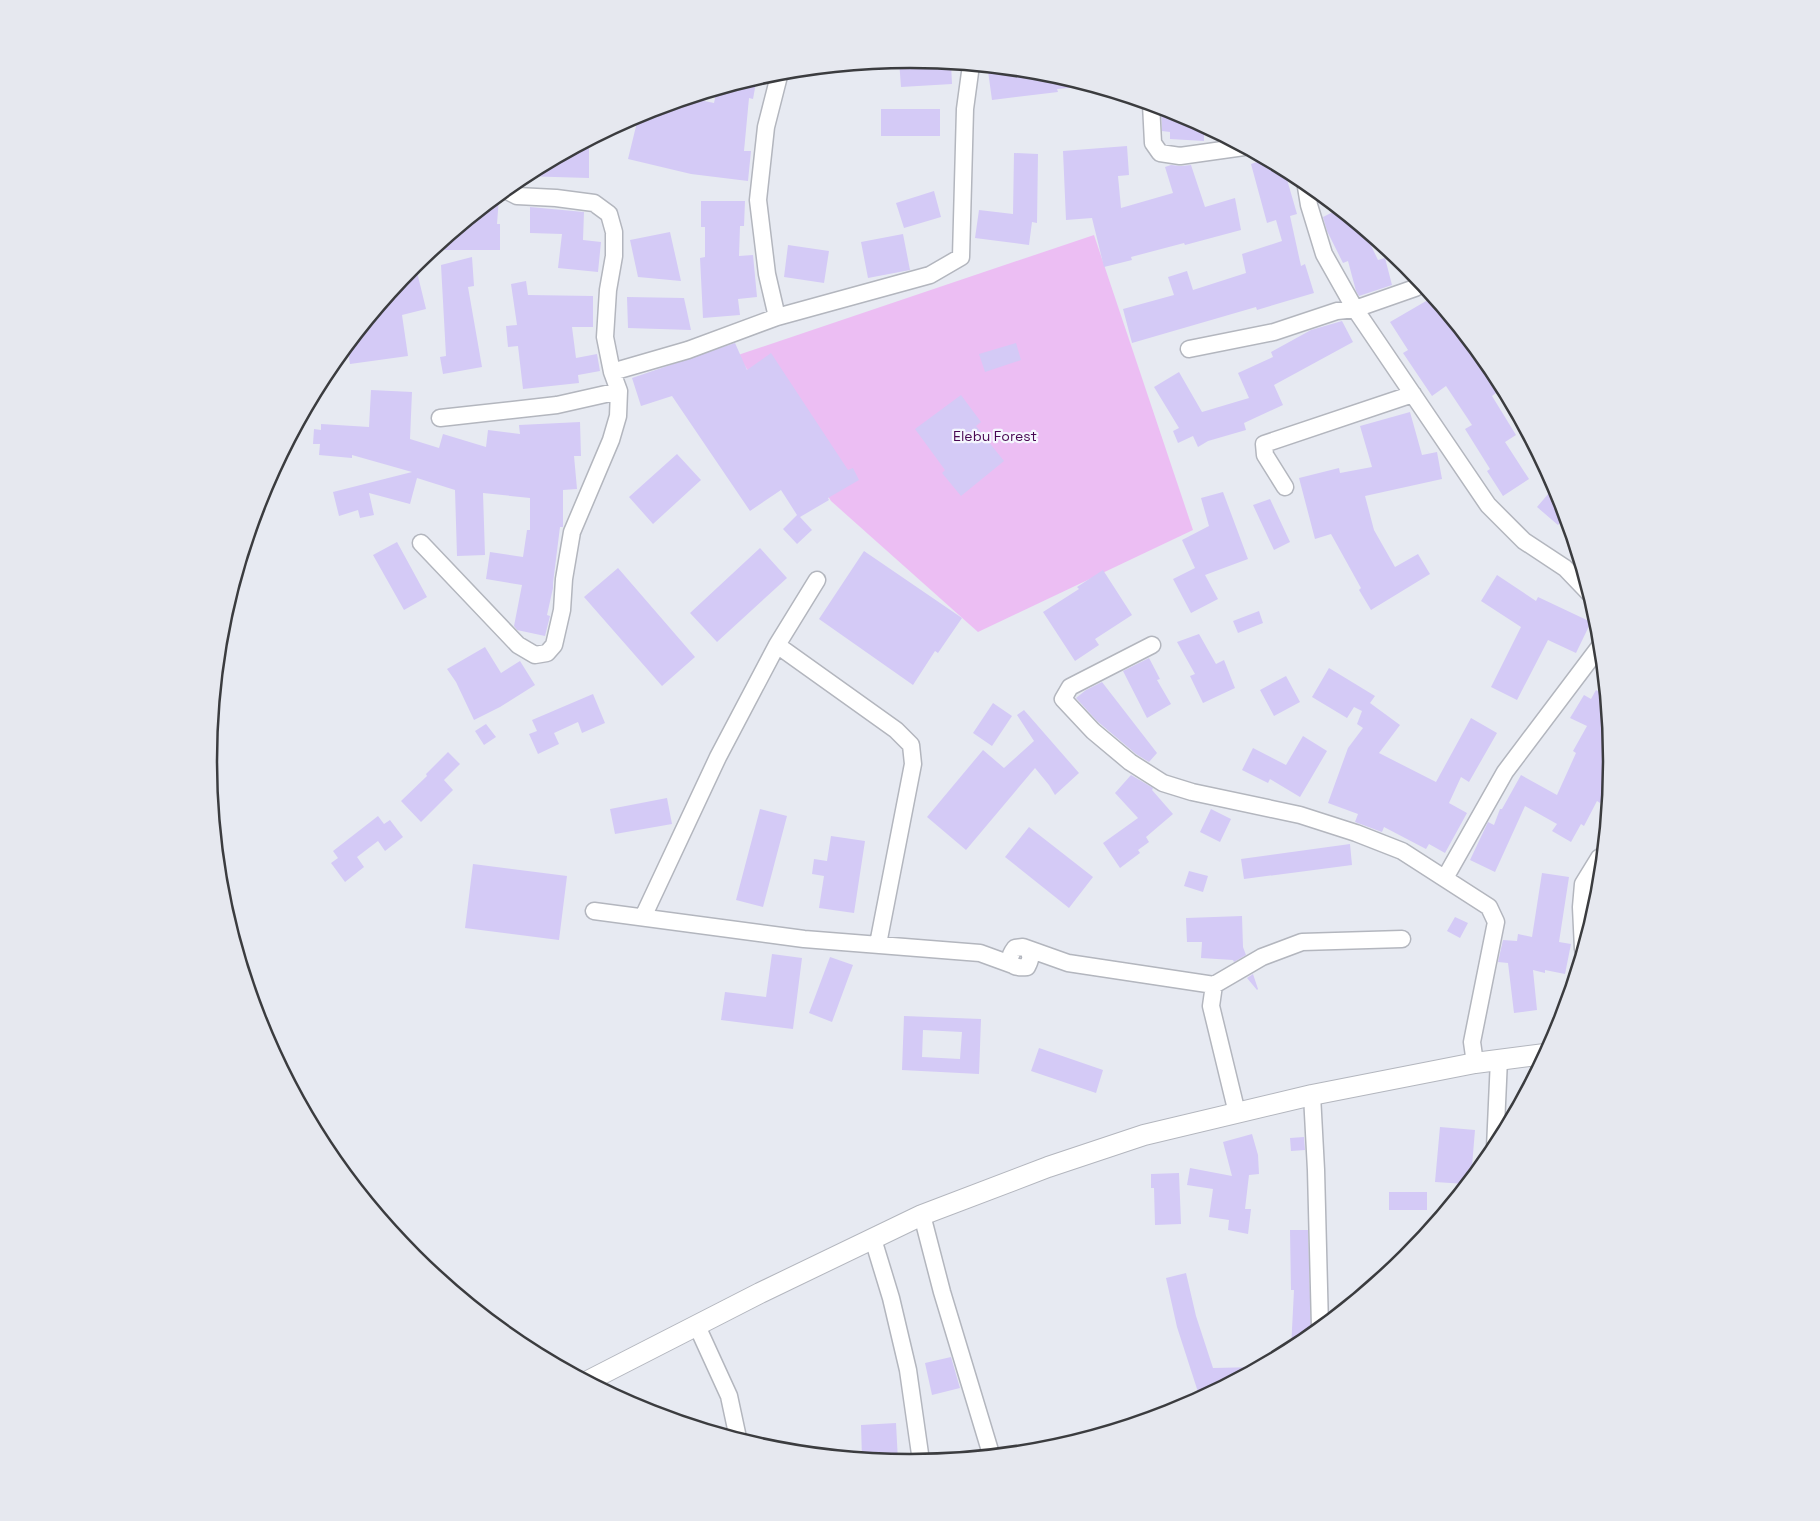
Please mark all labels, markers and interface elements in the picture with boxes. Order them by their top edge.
park label: Elebu Forest [953,427,1037,445]

